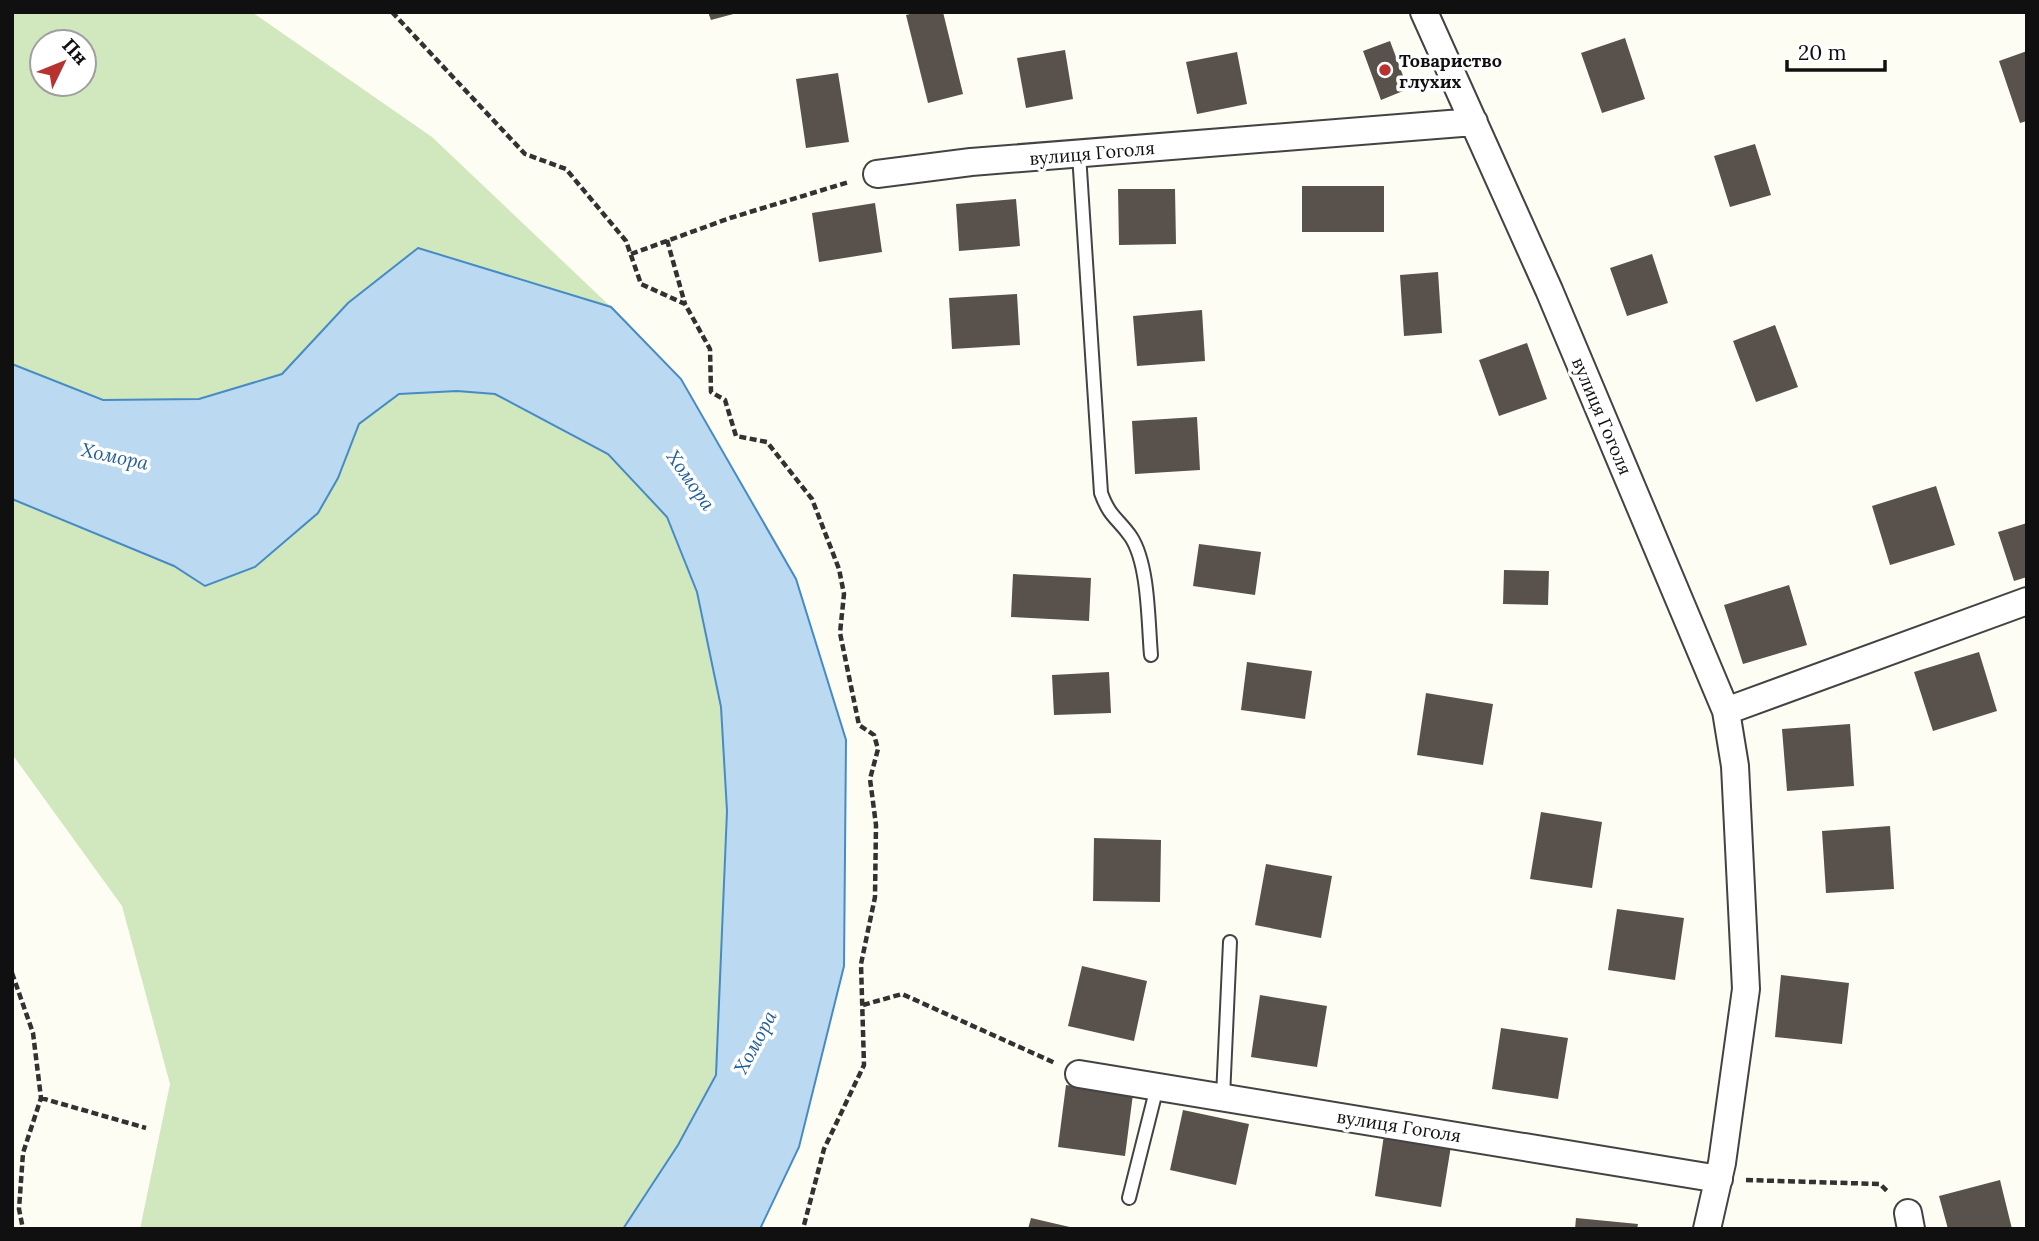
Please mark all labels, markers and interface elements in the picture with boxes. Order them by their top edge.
north arrow [28,28,98,98]
scale bar [1787,28,1885,72]
text: Пн [57,33,94,70]
text: 20 m [1798,39,1847,66]
place label: Товариство глухих [1399,49,1502,93]
marker: Товариство глухих [1377,62,1393,78]
street label: вулиця Гоголя [1028,136,1156,170]
street label: вулиця Гоголя [1567,354,1637,478]
water label: Хомора [79,437,151,475]
water label: Хомора [662,445,721,515]
water label: Хомора [729,1006,782,1078]
street label: вулиця Гоголя [1335,1105,1463,1147]

